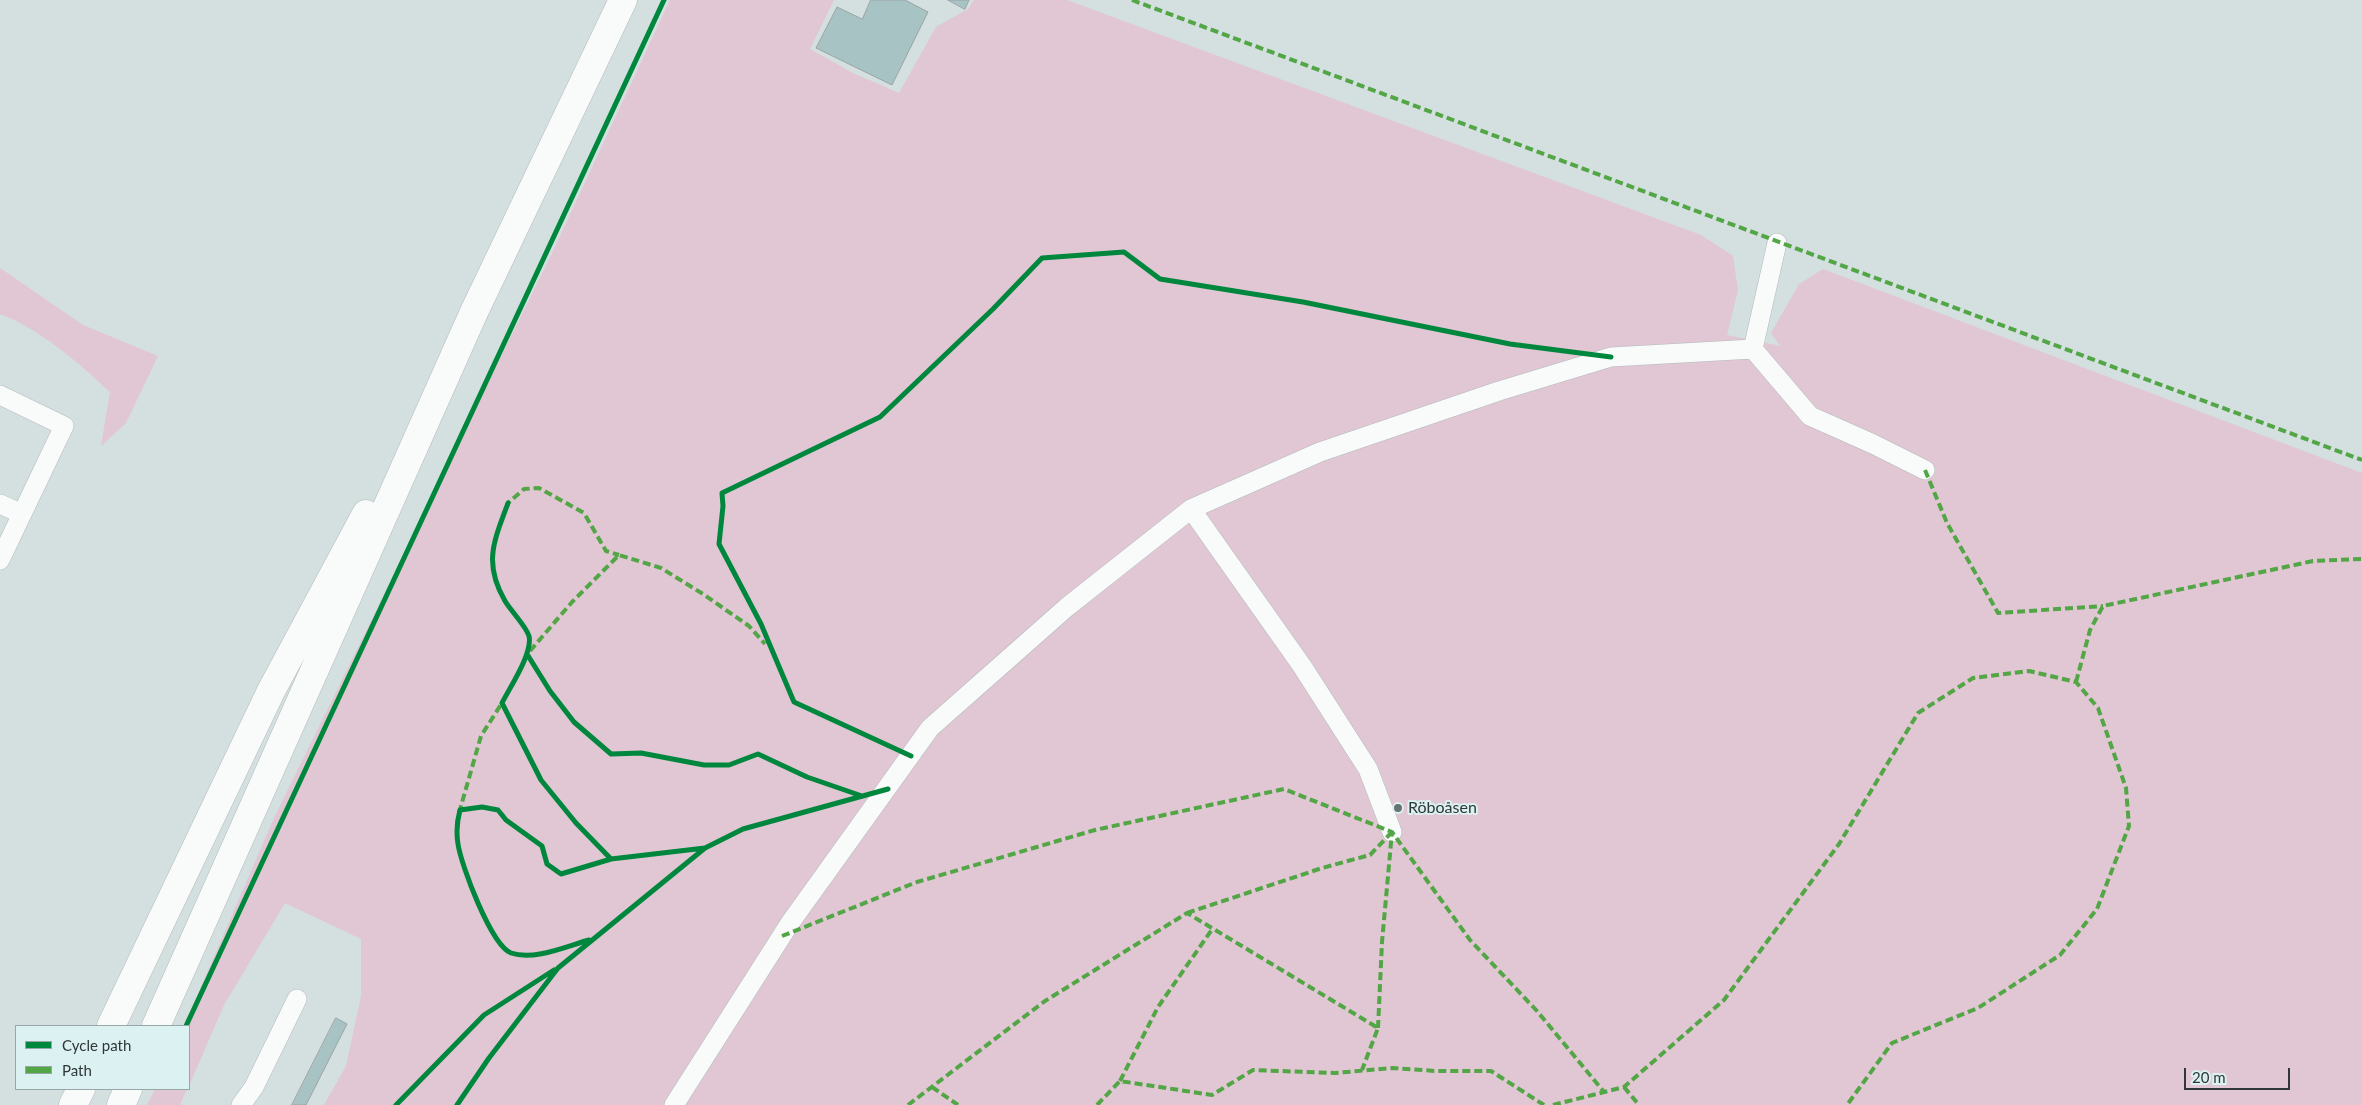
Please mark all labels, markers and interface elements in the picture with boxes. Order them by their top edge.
place label: Röboåsen [1408,798,1477,818]
marker: Röboåsen [1392,802,1404,814]
legend [15,1025,190,1090]
text: Cycle path [62,1036,131,1054]
scale bar [2187,1058,2293,1090]
text: Path [62,1061,92,1079]
text: 20 m [2192,1068,2226,1086]

